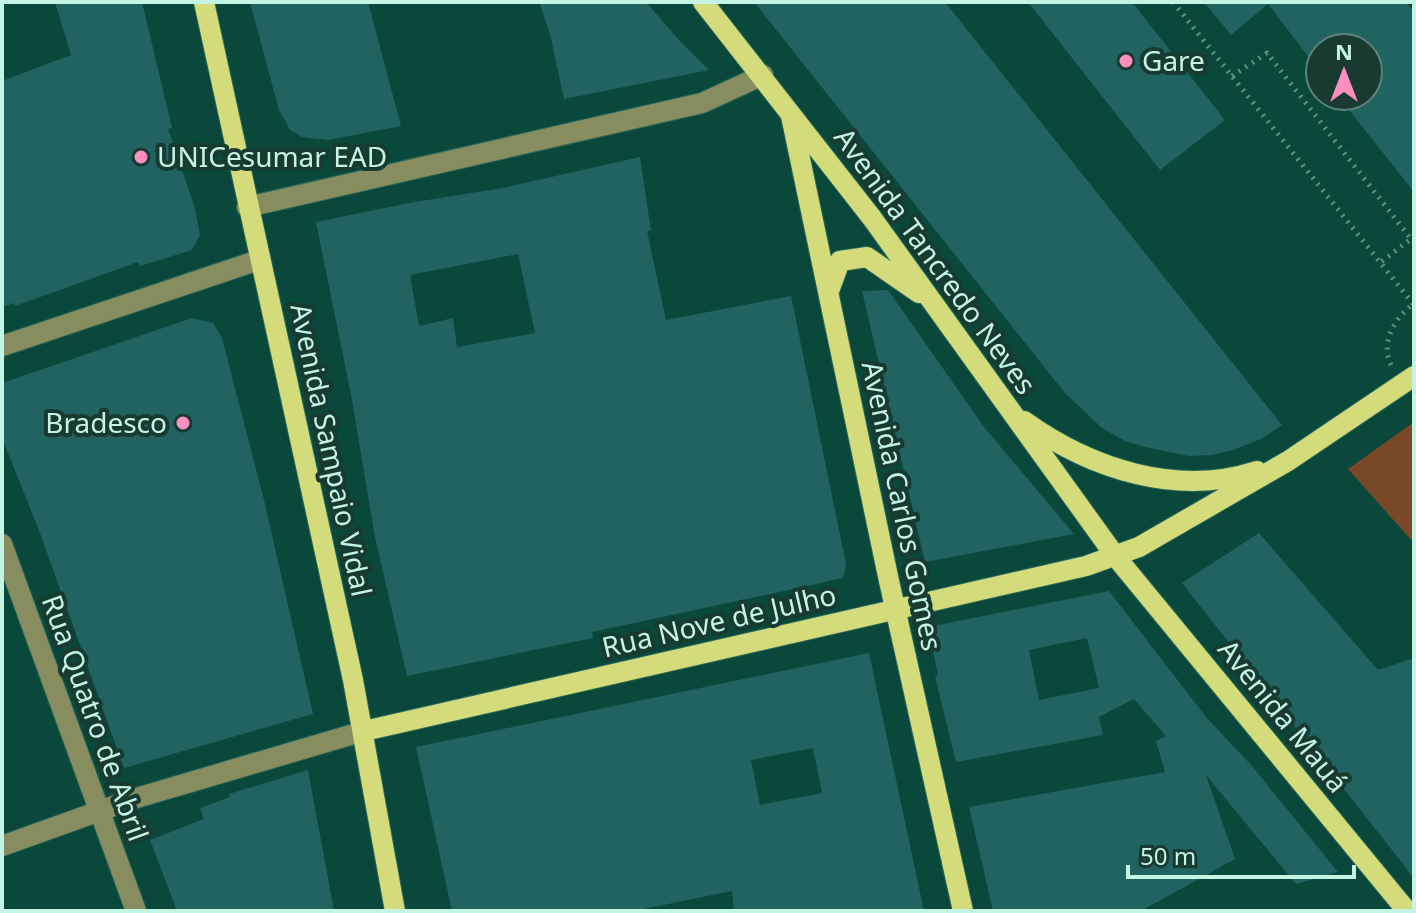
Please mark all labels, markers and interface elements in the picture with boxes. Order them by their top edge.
north arrow [1304,32,1384,112]
text: N [1335,36,1353,66]
place label: Gare [1142,41,1205,79]
marker: Gare [1117,52,1135,70]
street label: Avenida Tancredo Neves [826,120,1045,401]
place label: UNICesumar EAD [157,137,387,175]
marker: UNICesumar EAD [132,148,150,166]
street label: Avenida Sampaio Vidal [282,300,382,600]
street label: Avenida Carlos Gomes [854,357,952,654]
place label: Bradesco [45,403,167,441]
marker: Bradesco [174,414,192,432]
street label: Rua Nove de Julho [598,575,840,665]
street label: Rua Quatro de Abril [34,589,158,846]
street label: Avenida Mauá [1210,631,1357,800]
scale bar [1128,829,1354,879]
text: 50 m [1140,839,1196,872]

